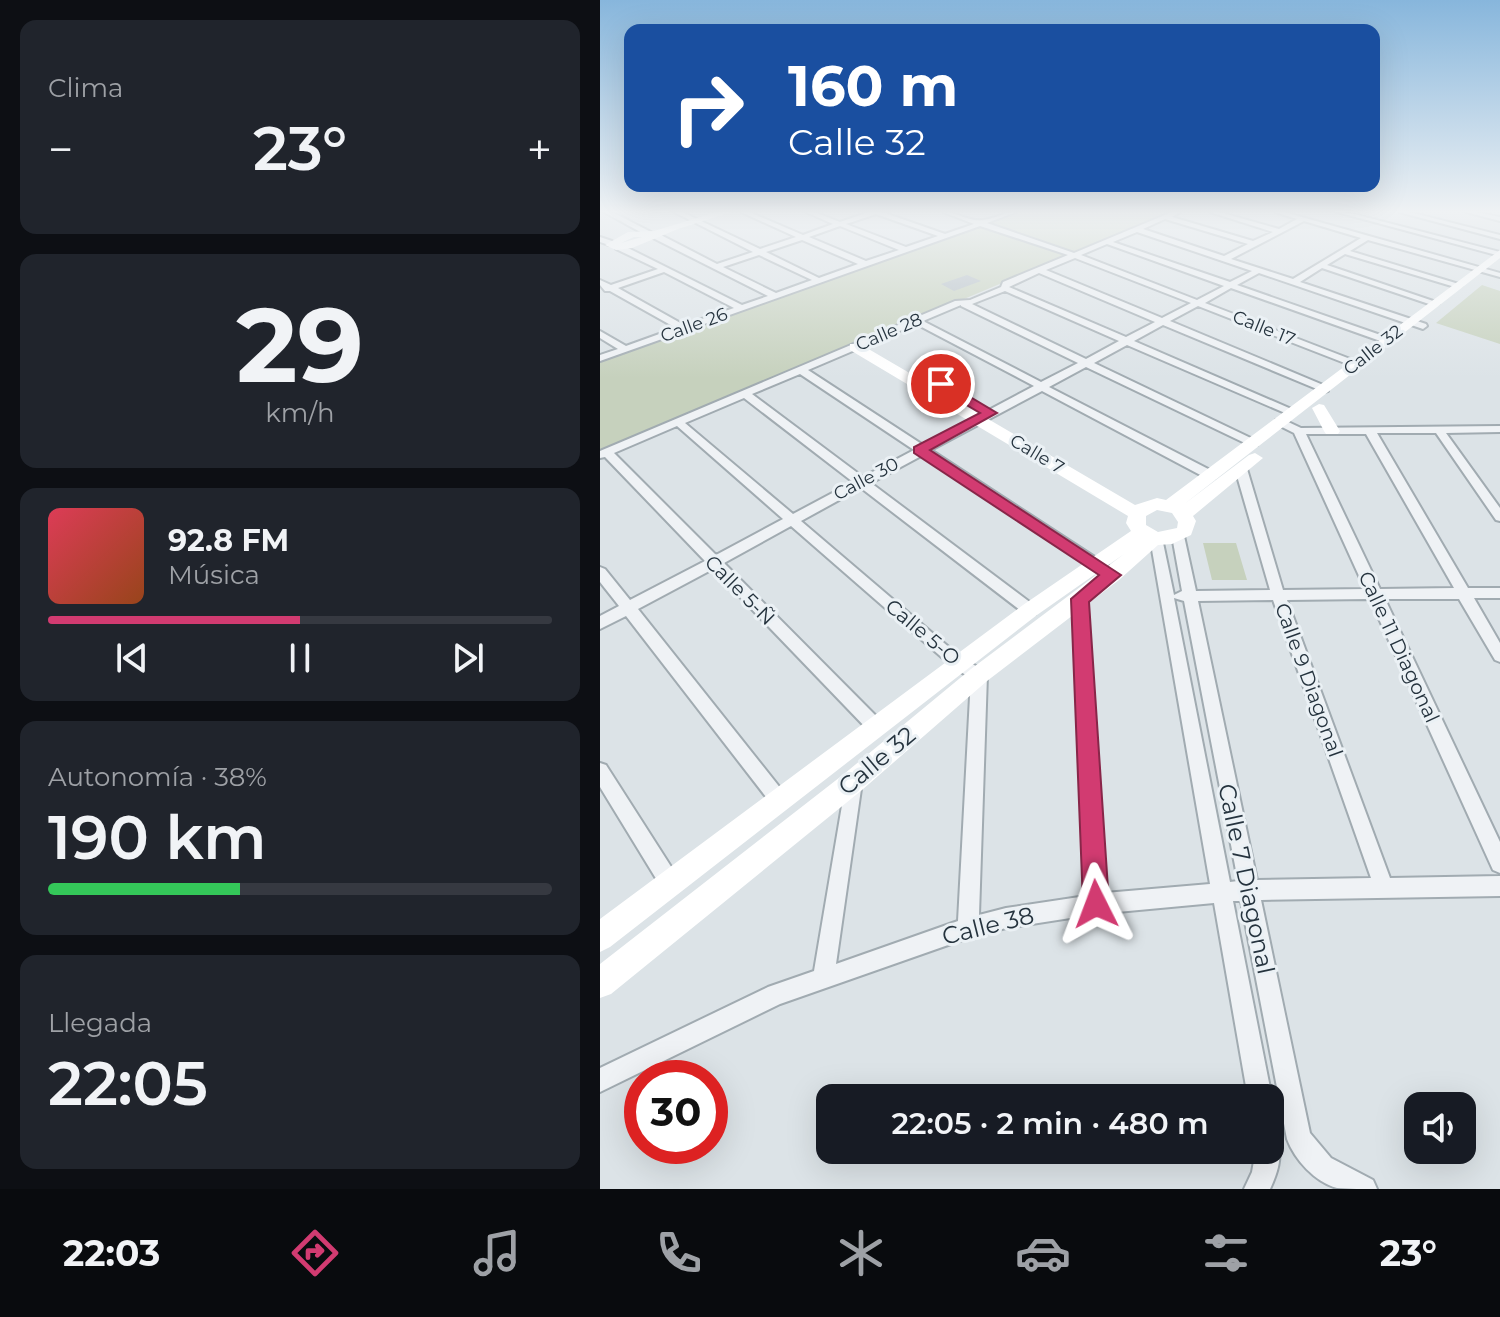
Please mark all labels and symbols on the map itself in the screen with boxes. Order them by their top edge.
street label: Calle 26 [658,303,731,347]
street label: Calle 17 [1229,306,1299,350]
street label: Calle 28 [852,308,926,356]
street label: Calle 32 [1339,320,1407,380]
pin [907,350,975,418]
street label: Calle 7 [1006,429,1068,479]
street label: Calle 30 [830,453,902,505]
street label: Calle 5-Ñ [700,550,780,630]
street label: Calle 11 Diagonal [1353,568,1445,726]
street label: Calle 5-O [881,594,965,670]
street label: Calle 9 Diagonal [1270,600,1348,760]
street label: Calle 32 [832,720,921,801]
street label: Calle 7 Diagonal [1212,781,1281,977]
position arrow [1054,862,1138,946]
street label: Calle 38 [939,900,1037,951]
speed limit sign: 30 [624,1060,728,1164]

